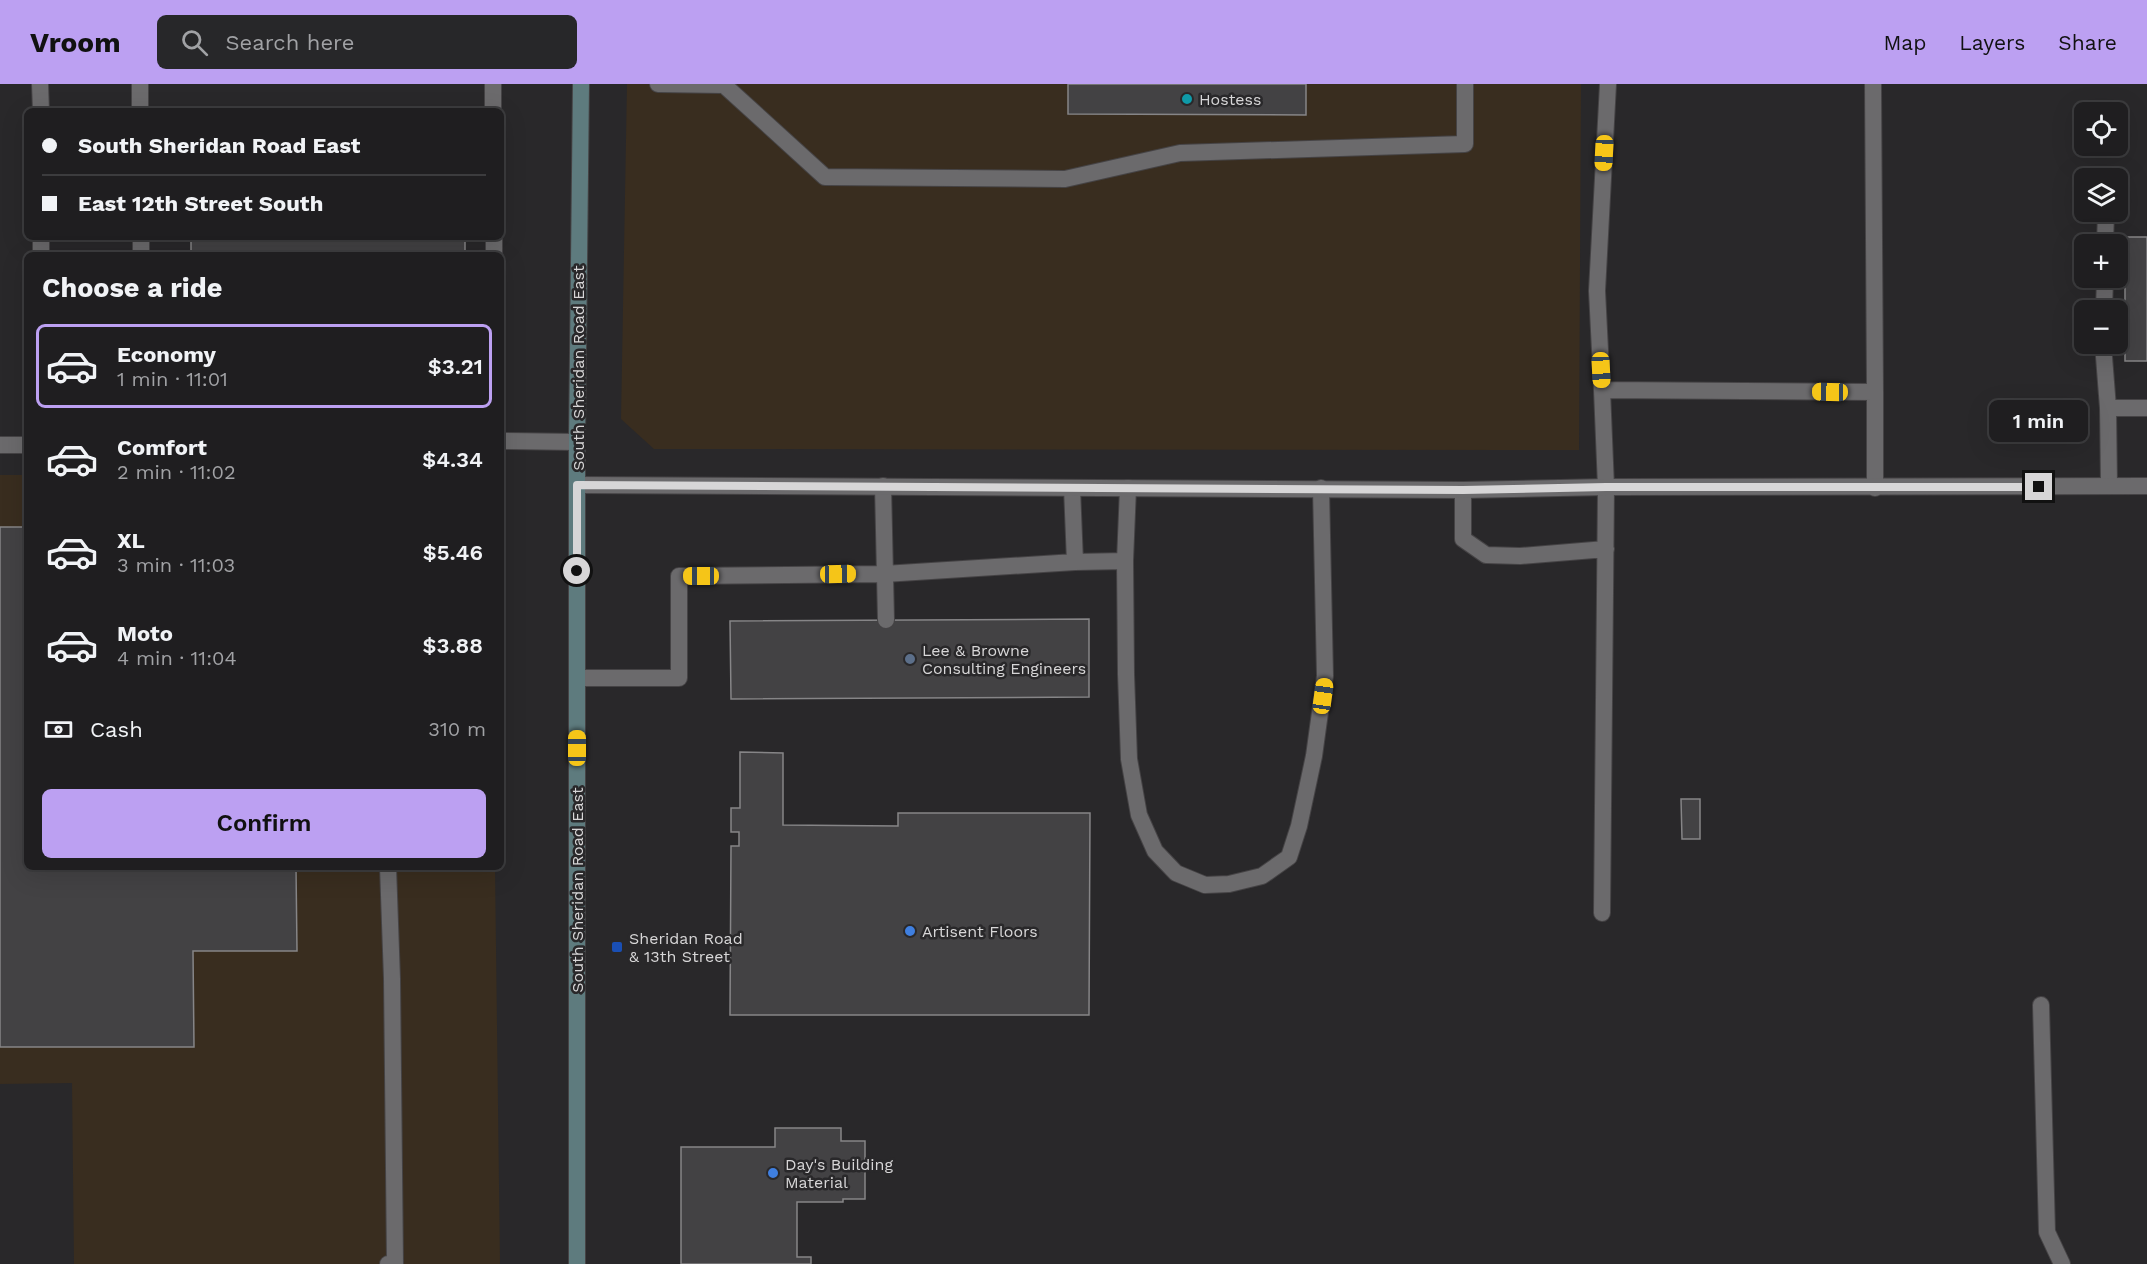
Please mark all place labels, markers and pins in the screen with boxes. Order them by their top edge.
place label: Hostess [1199,90,1261,109]
marker: Hostess [1180,92,1194,106]
place label: Lee & Browne Consulting Engineers [922,641,1086,678]
marker: Lee & Browne Consulting Engineers [903,652,917,666]
place label: Artisent Floors [922,922,1038,941]
marker: Artisent Floors [903,924,917,938]
place label: Sheridan Road & 13th Street [629,929,743,966]
marker: Sheridan Road & 13th Street [610,940,624,954]
place label: Day's Building Material [785,1155,893,1192]
marker: Day's Building Material [766,1166,780,1180]

